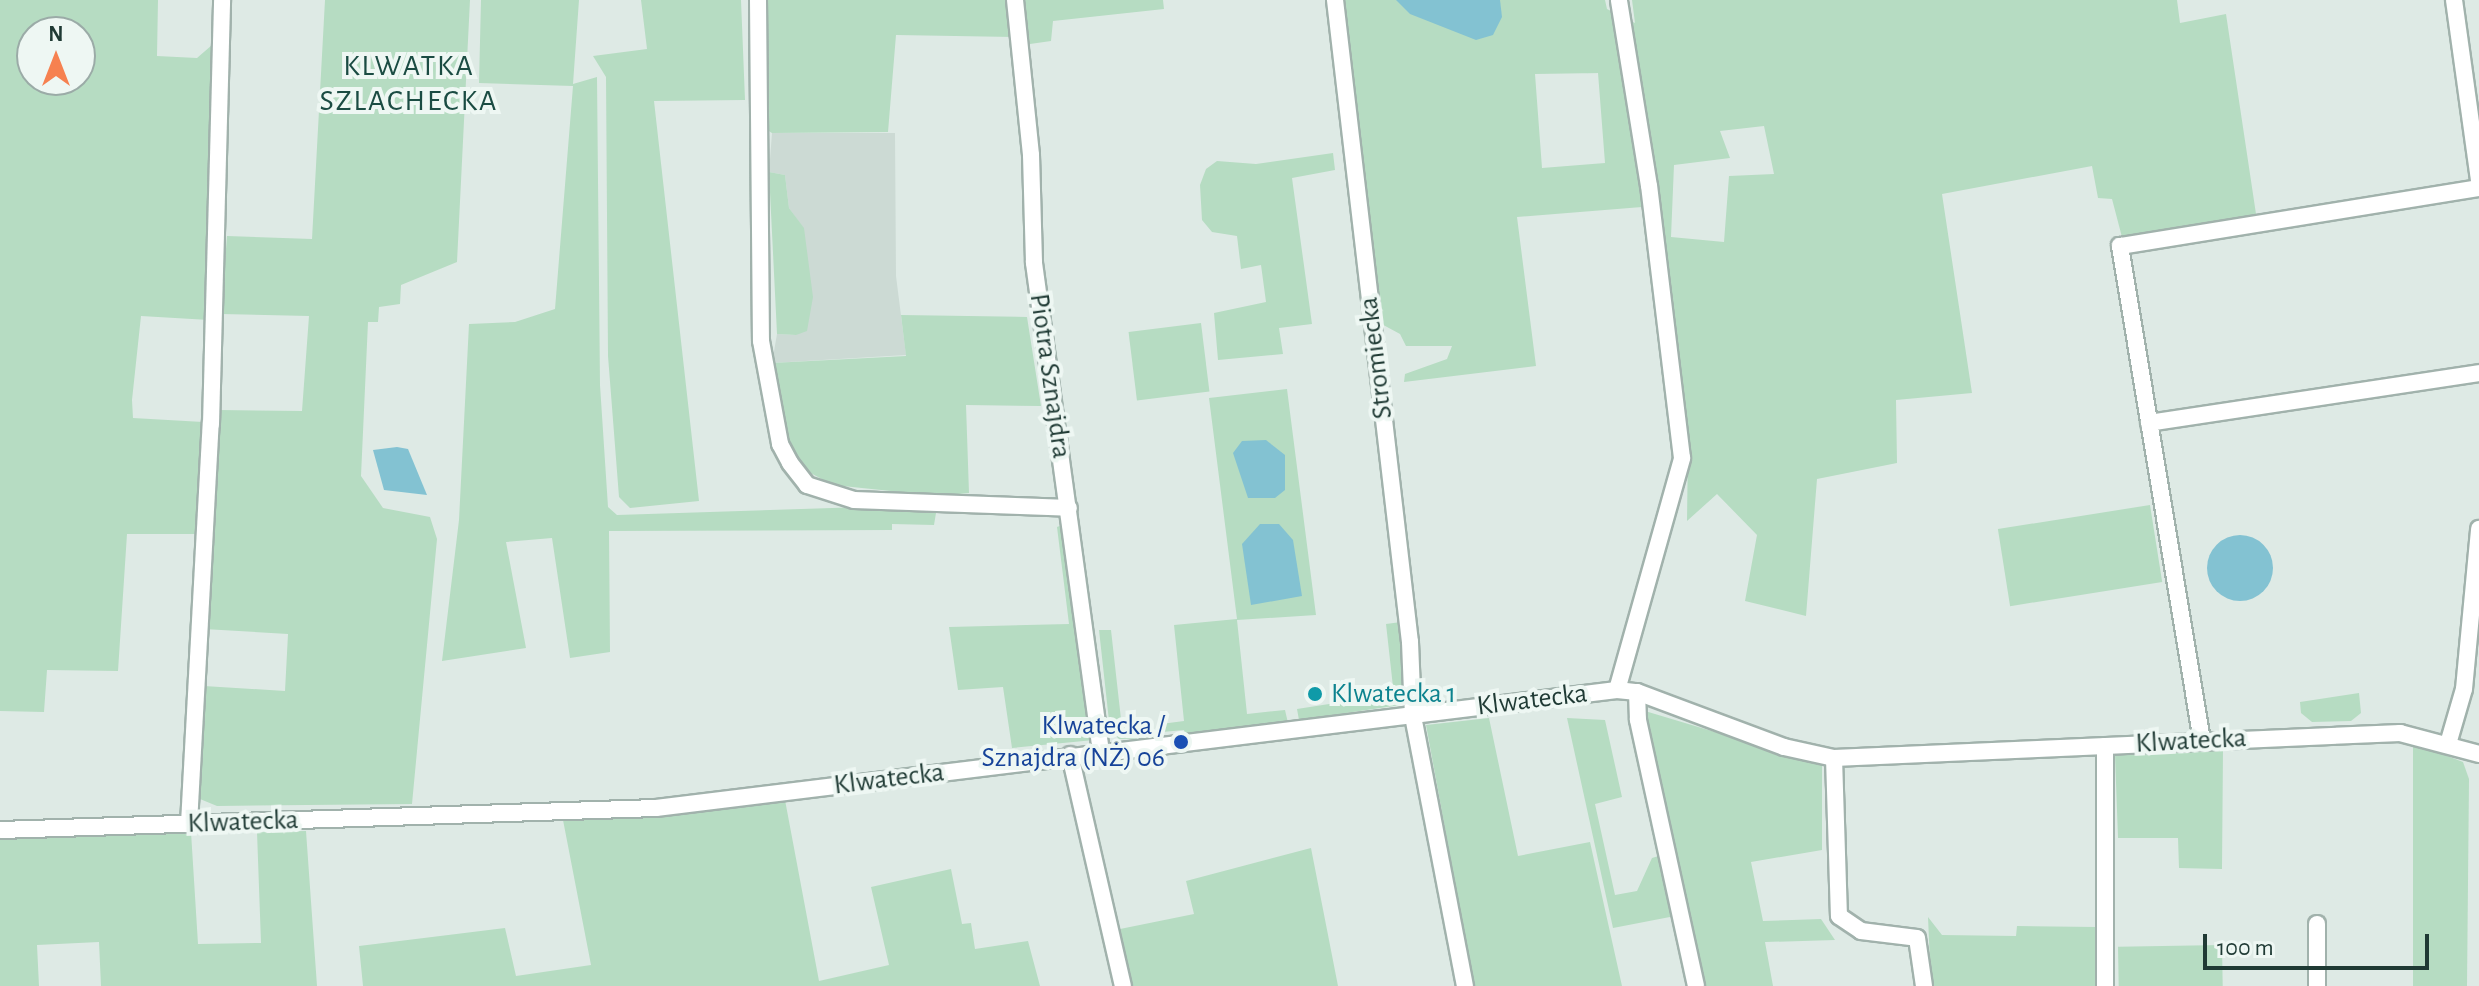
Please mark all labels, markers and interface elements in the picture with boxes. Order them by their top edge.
north arrow [16,16,96,96]
text: N [48,23,64,45]
district label: KLWATKA SZLACHECKA [320,48,498,118]
street label: Piotra Sznajdra [1022,291,1078,461]
street label: Stromiecka [1352,295,1400,421]
place label: Klwatecka 1 [1331,677,1456,711]
street label: Klwatecka [1475,677,1589,723]
marker: Klwatecka 1 [1306,685,1324,703]
place label: Klwatecka / Sznajdra (NŻ) 06 [982,709,1165,775]
street label: Klwatecka [2135,721,2247,761]
marker: Klwatecka / Sznajdra (NŻ) 06 [1172,733,1190,751]
street label: Klwatecka [832,756,946,802]
street label: Klwatecka [187,803,299,841]
scale bar [2207,918,2433,968]
text: 100 m [2217,936,2274,960]

